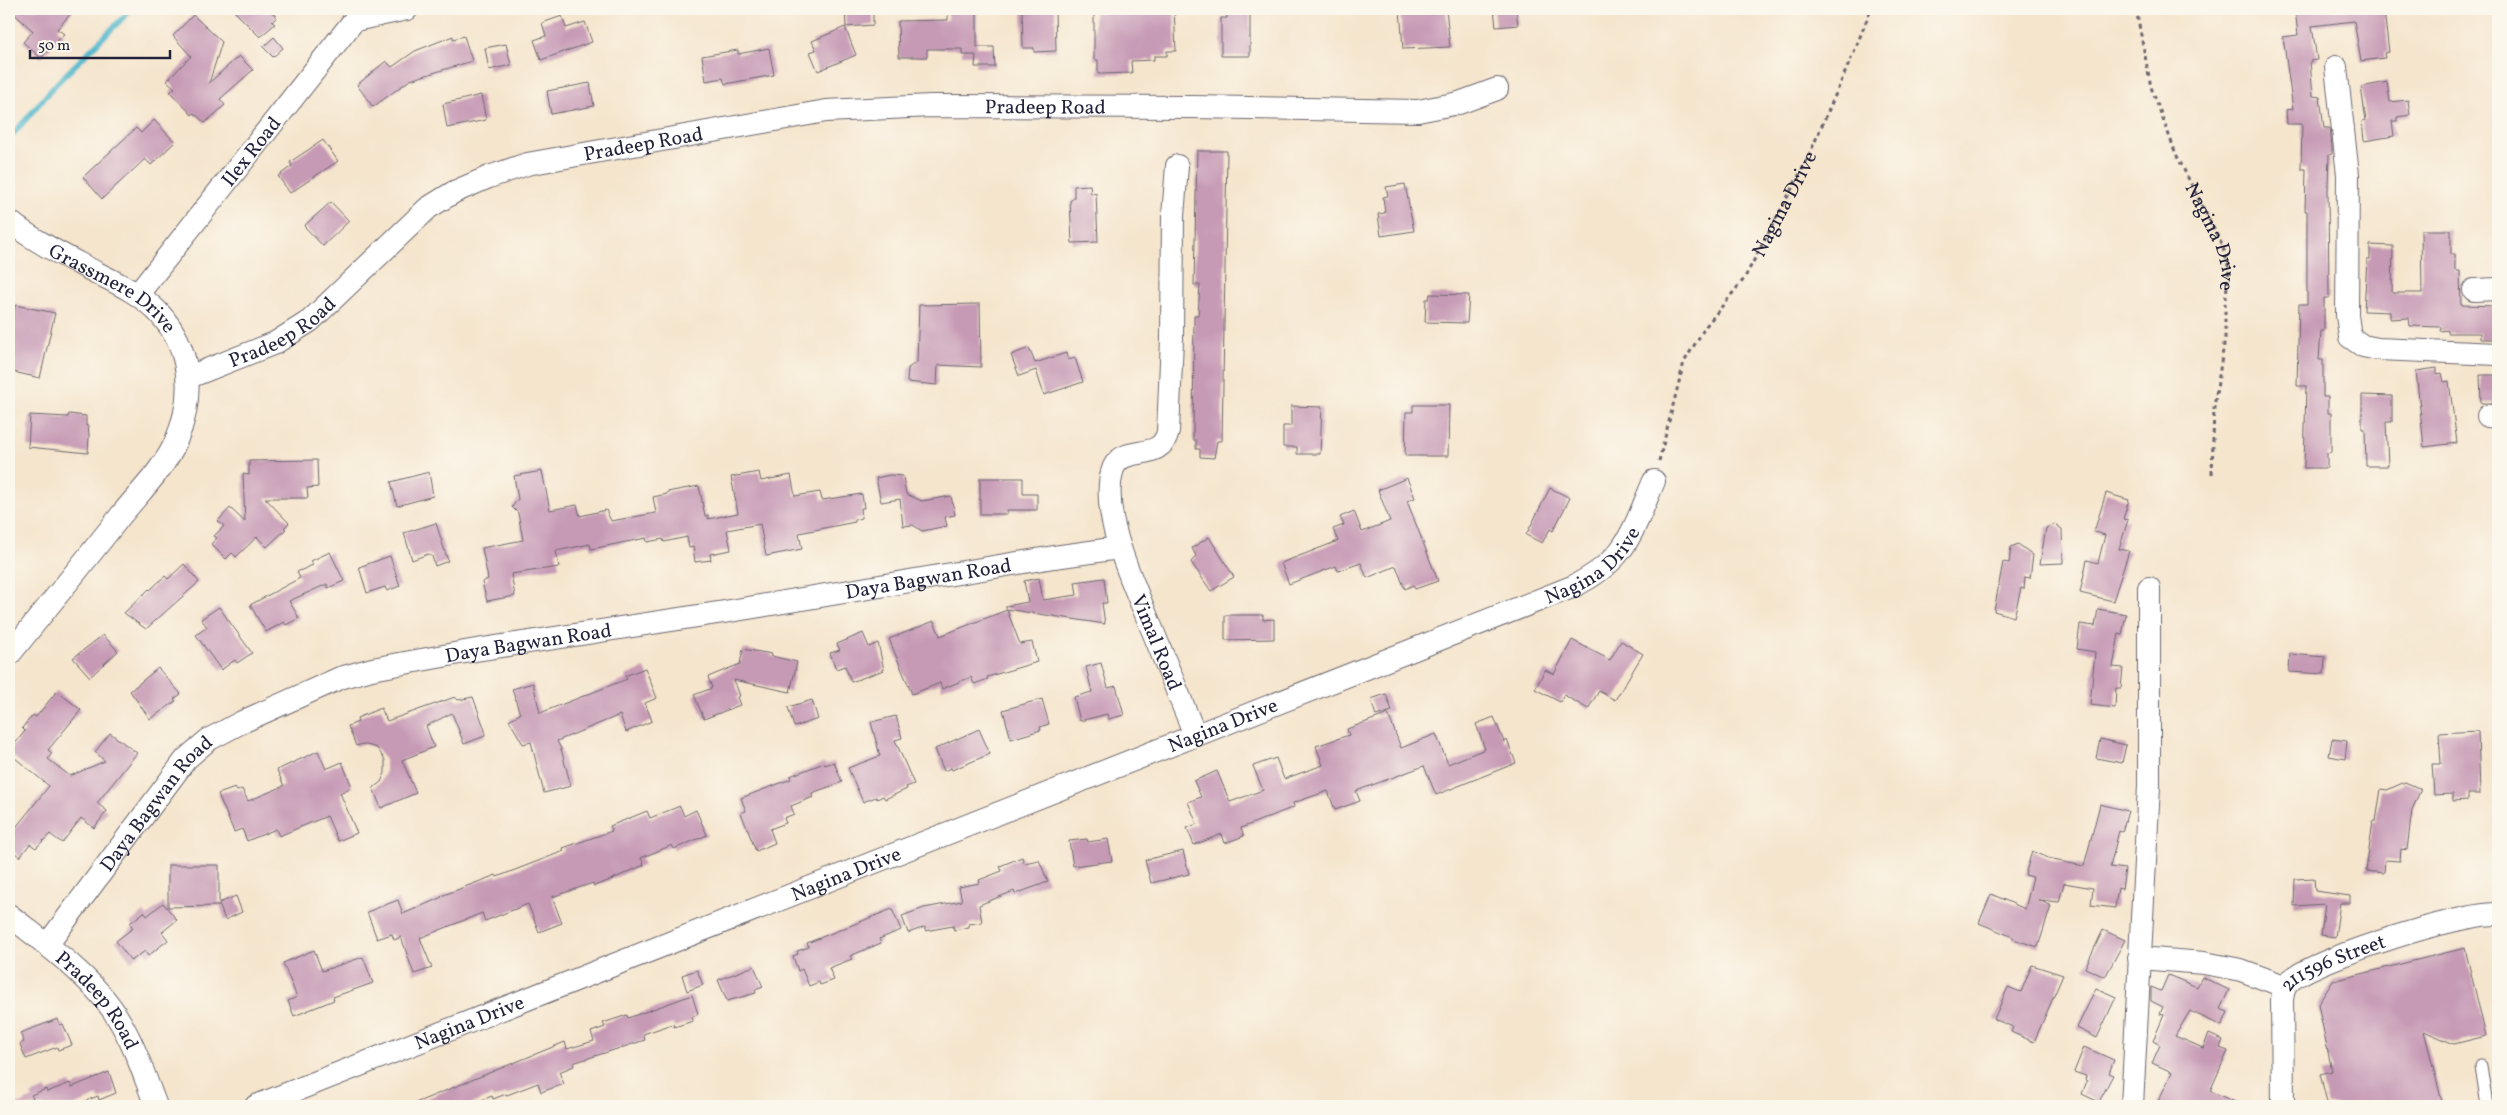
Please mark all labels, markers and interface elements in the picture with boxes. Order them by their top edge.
scale bar [30,28,170,60]
text: 50 m [38,36,70,57]
street label: Pradeep Road [985,94,1106,123]
street label: Ilex Road [216,111,289,193]
street label: Pradeep Road [582,121,706,170]
street label: Nagina Drive [1746,147,1825,262]
street label: Nagina Drive [2177,178,2241,292]
street label: Grassmere Drive [43,238,182,339]
street label: Pradeep Road [225,291,343,376]
street label: Nagina Drive [1541,523,1648,612]
street label: Daya Bagwan Road [843,552,1014,608]
street label: Vimal Road [1123,591,1188,695]
street label: Daya Bagwan Road [443,617,614,671]
street label: Nagina Drive [1164,692,1282,761]
street label: Daya Bagwan Road [94,730,220,878]
street label: Nagina Drive [787,841,906,910]
street label: 211596 Street [2274,929,2390,998]
street label: Pradeep Road [48,945,144,1055]
street label: Nagina Drive [411,990,529,1058]

